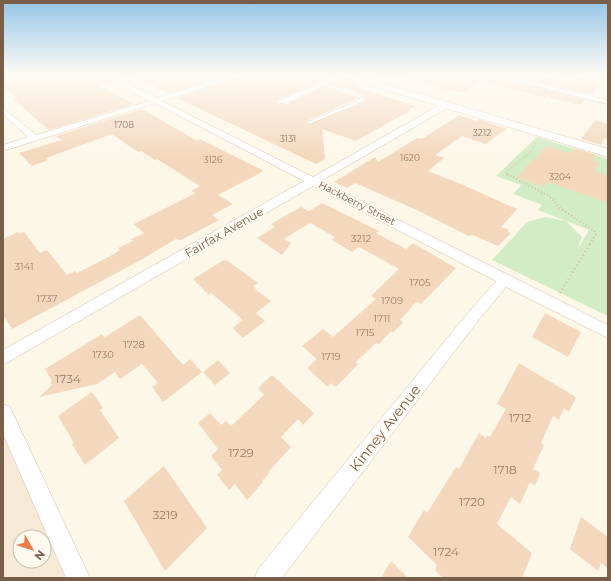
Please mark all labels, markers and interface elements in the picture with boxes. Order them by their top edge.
house number: 1708 [114,119,134,130]
house number: 3212 [473,127,491,138]
house number: 3131 [280,133,296,144]
house number: 1620 [400,152,420,163]
house number: 3126 [204,154,223,165]
house number: 3204 [549,171,571,182]
street label: Hackberry Street [316,178,398,228]
street label: Fairfax Avenue [182,203,266,261]
house number: 3212 [351,232,372,245]
house number: 3141 [14,260,34,273]
house number: 1705 [409,276,431,289]
house number: 1737 [37,292,58,305]
house number: 1709 [381,294,403,307]
house number: 1711 [374,312,390,325]
house number: 1715 [356,326,375,339]
house number: 1728 [123,338,145,351]
house number: 1730 [92,348,114,361]
house number: 1719 [321,350,341,363]
house number: 1734 [55,371,81,386]
street label: Kinney Avenue [346,381,424,475]
house number: 1712 [509,410,532,425]
house number: 1729 [228,445,254,460]
house number: 1718 [493,462,517,477]
house number: 1720 [459,494,485,509]
house number: 3219 [152,507,178,522]
north arrow [12,529,52,569]
house number: 1724 [433,544,459,559]
text: N [32,547,48,563]

